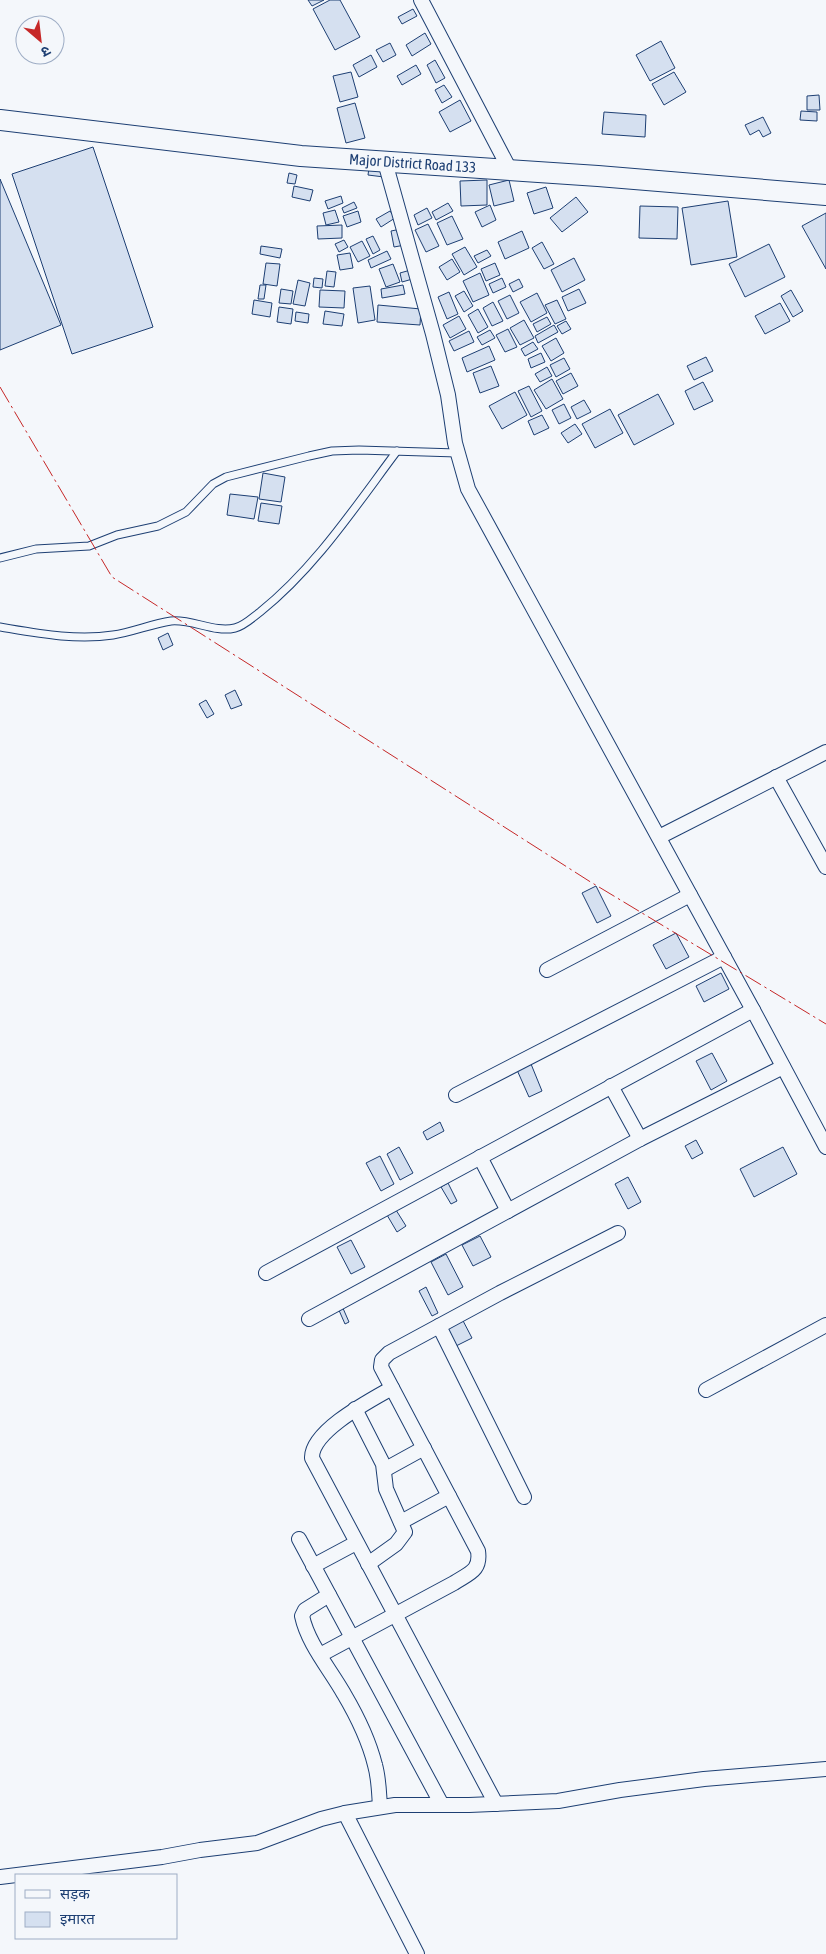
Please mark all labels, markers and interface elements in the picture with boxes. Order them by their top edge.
north arrow [15,15,65,65]
text: उ [38,42,53,61]
street label: Major District Road 133 [349,150,477,176]
legend [15,1874,178,1939]
text: सड़क [60,1885,90,1902]
text: इमारत [60,1910,95,1927]

